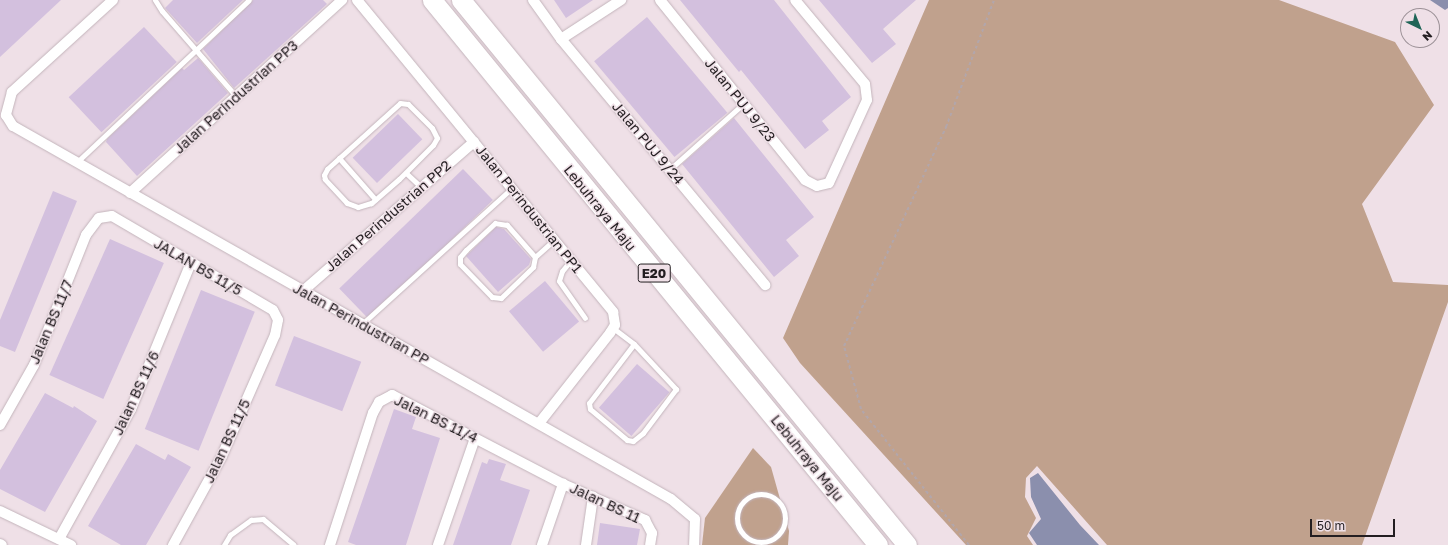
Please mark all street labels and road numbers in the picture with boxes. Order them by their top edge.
street label: Jalan Perindustrian PP3 [171,37,301,157]
street label: Jalan PUJ 9/23 [701,55,779,145]
street label: Jalan PUJ 9/24 [609,98,687,188]
street label: Jalan Perindustrian PP1 [472,142,586,276]
street label: Jalan Perindustrian PP2 [322,157,454,275]
street label: Lebuhraya Maju [560,162,640,254]
street label: JALAN BS 11/5 [151,235,245,299]
road number: E20 [637,262,671,284]
street label: Jalan BS 11/7 [26,277,76,367]
street label: Jalan Perindustrian PP [290,280,432,368]
street label: Jalan BS 11/6 [109,348,163,438]
street label: Jalan BS 11/4 [391,392,481,446]
street label: Jalan BS 11/5 [200,396,254,486]
street label: Lebuhraya Maju [767,412,847,504]
street label: Jalan BS 11 [567,479,643,527]

